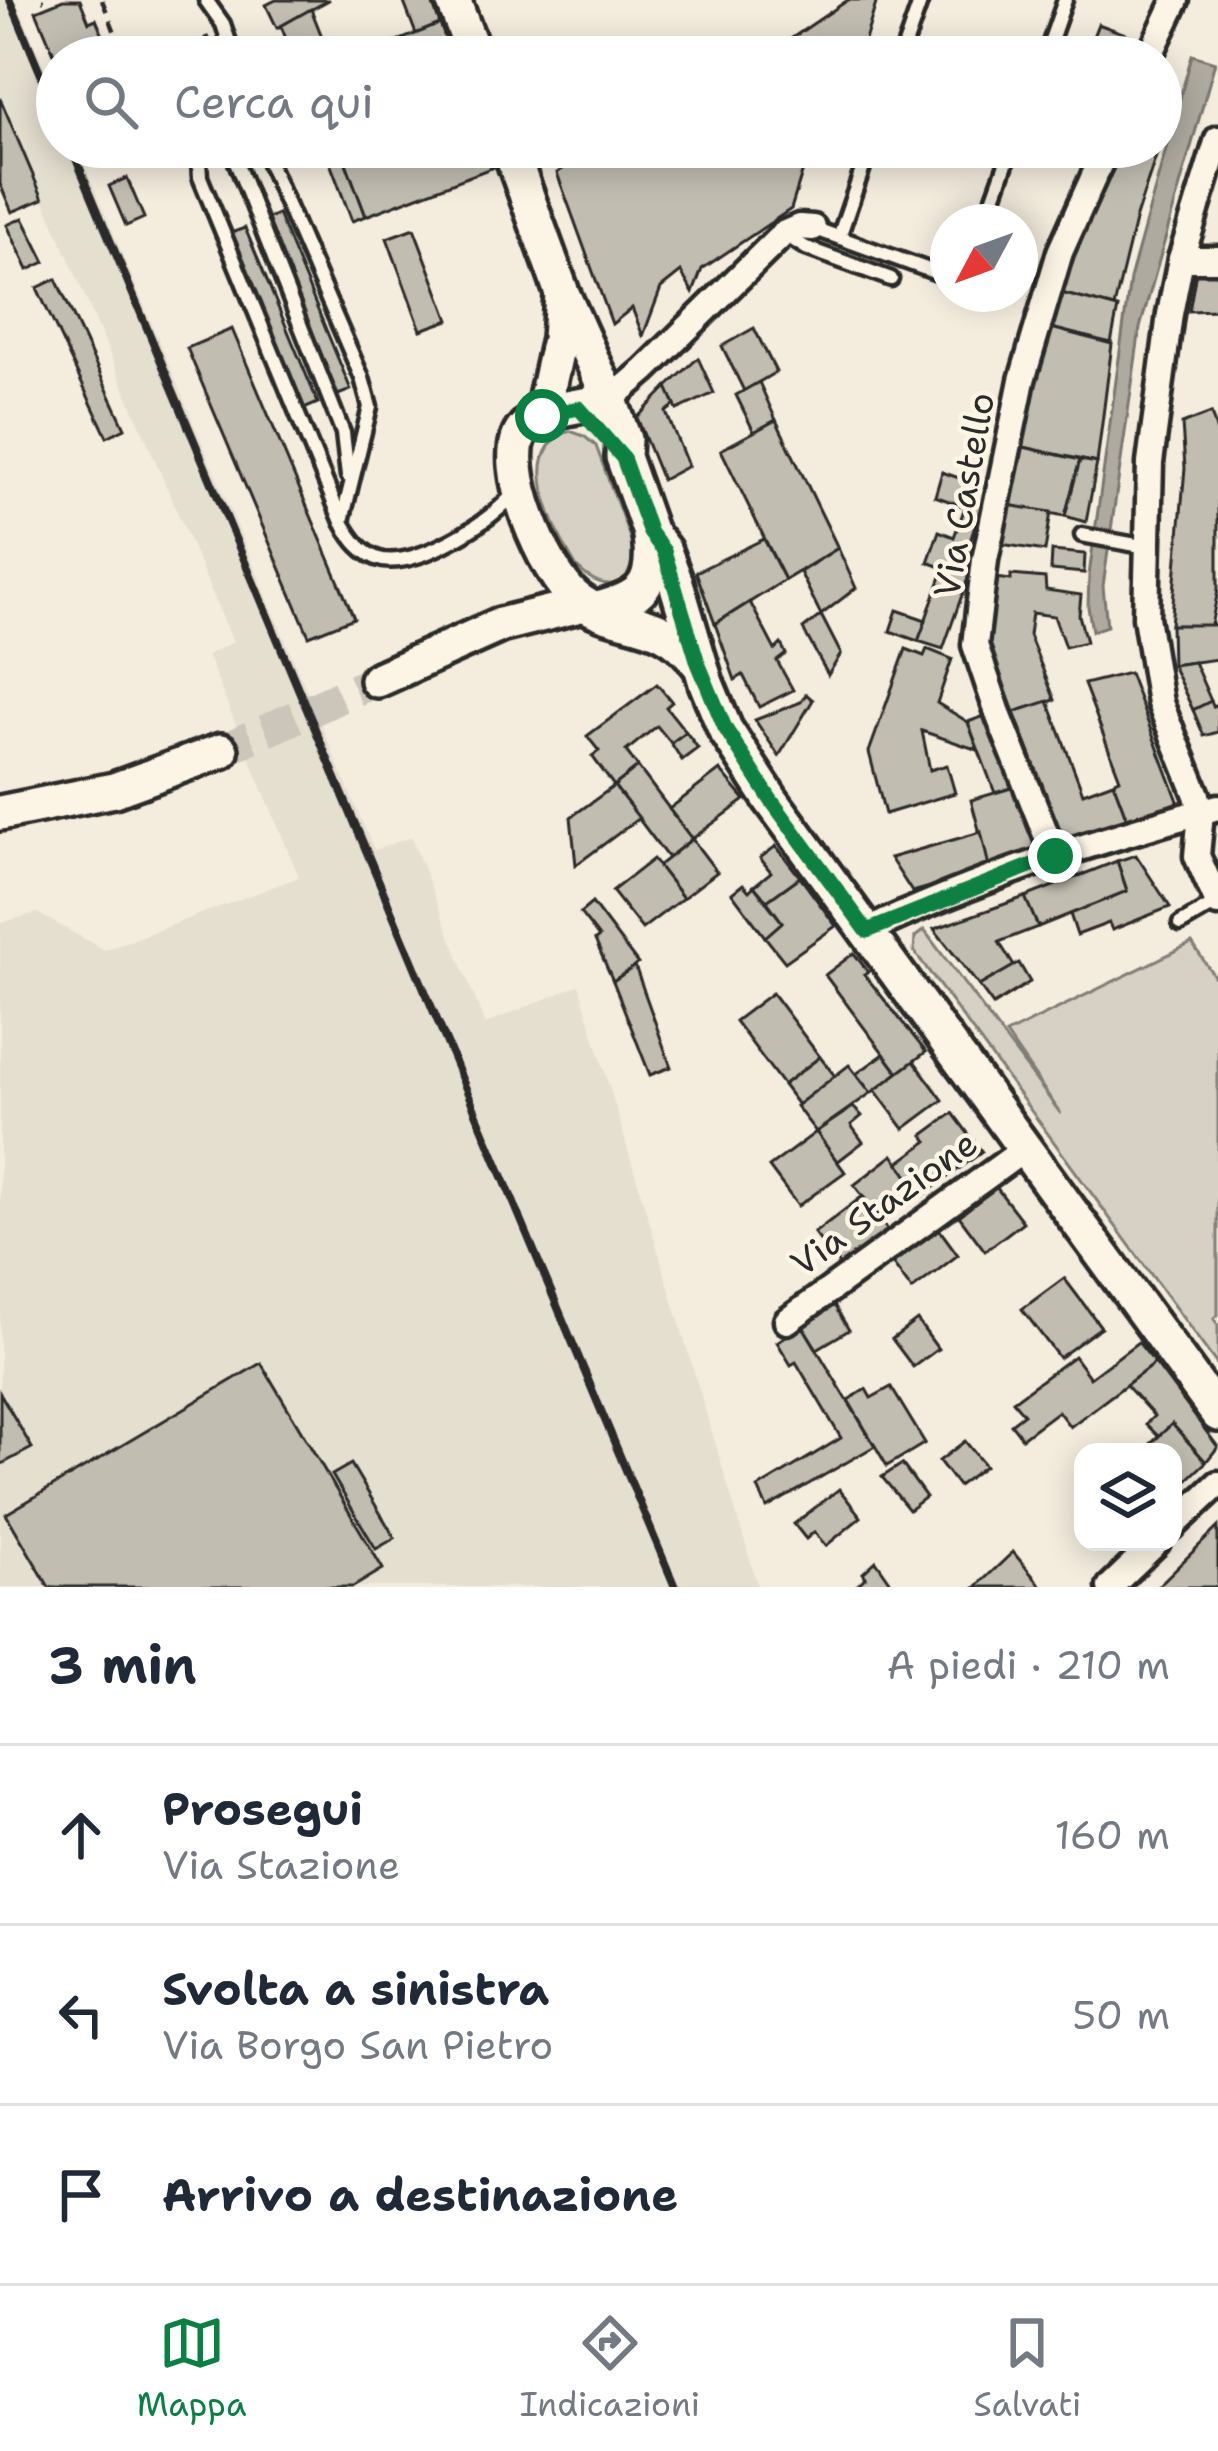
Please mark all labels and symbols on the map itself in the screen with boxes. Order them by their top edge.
north arrow [930,204,1038,312]
route start [515,389,569,443]
street label: Via Castello [922,389,1006,601]
route end [1028,829,1082,883]
street label: Via Stazione [781,1119,987,1287]

